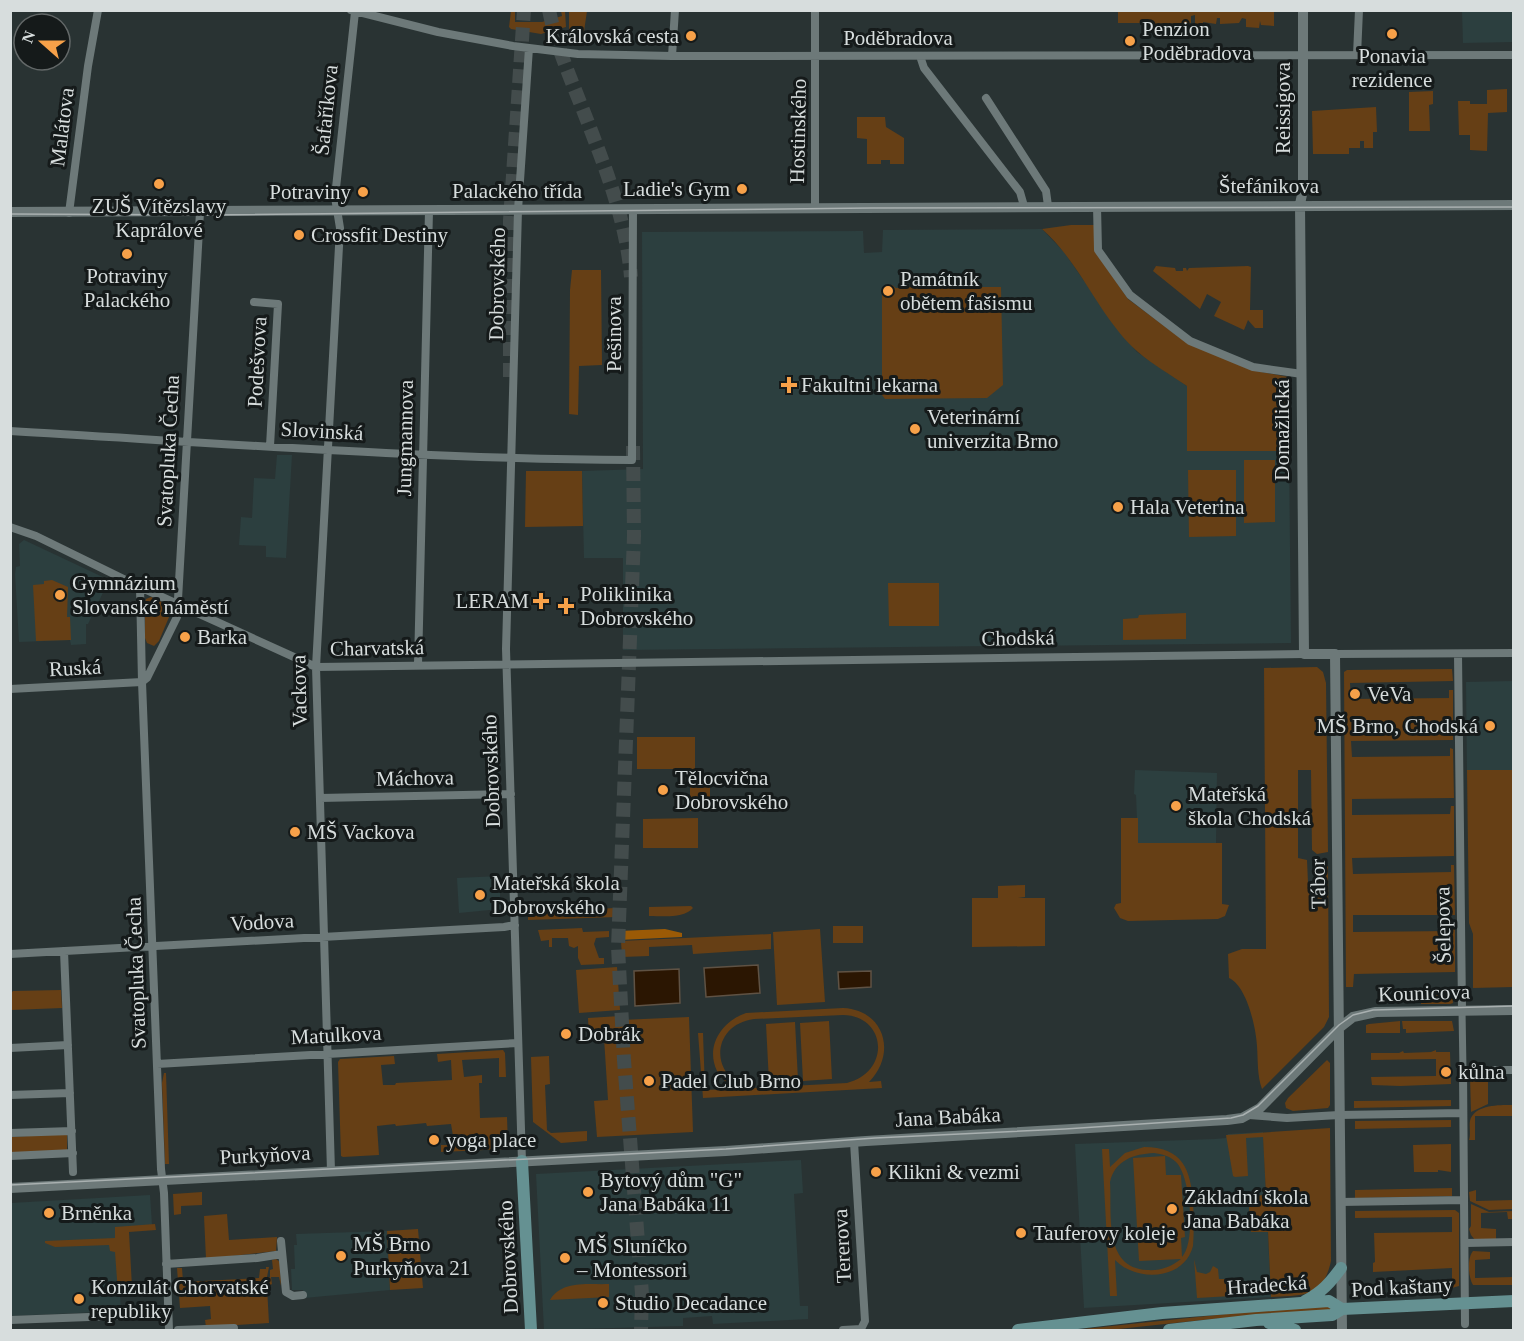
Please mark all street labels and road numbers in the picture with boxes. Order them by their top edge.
street label: Poděbradova [843,26,953,50]
street label: Reissigova [1271,61,1295,154]
street label: Šafaříkova [309,63,343,156]
street label: Hostinského [785,78,811,184]
street label: Malátova [45,86,79,168]
street label: Štefánikova [1219,174,1320,198]
street label: Palackého třída [452,179,583,203]
street label: Dobrovského [484,227,510,341]
street label: Pešinova [602,295,626,372]
street label: Podešvova [243,315,271,408]
street label: Svatopluka Čecha [152,374,184,528]
street label: Jungmannova [392,379,418,497]
street label: Domažlická [1270,379,1294,481]
street label: Slovinská [280,417,365,445]
street label: Chodská [981,625,1056,651]
street label: Charvatská [330,635,425,661]
street label: Vackova [286,654,312,727]
street label: Ruská [48,655,103,681]
street label: Dobrovského [477,714,505,828]
street label: Máchova [376,765,455,791]
street label: Tábor [1306,859,1330,909]
street label: Šelepova [1430,886,1456,964]
street label: Svatopluka Čecha [121,896,151,1049]
street label: Vodova [230,908,295,936]
street label: Kounicova [1378,979,1471,1007]
street label: Matulkova [290,1021,383,1049]
street label: Jana Babáka [895,1102,1002,1132]
street label: Purkyňova [219,1141,312,1169]
street label: Dobrovského [493,1200,523,1314]
street label: Tererova [828,1208,856,1284]
street label: Hradecká [1226,1270,1309,1300]
street label: Pod kaštany [1350,1272,1454,1302]

